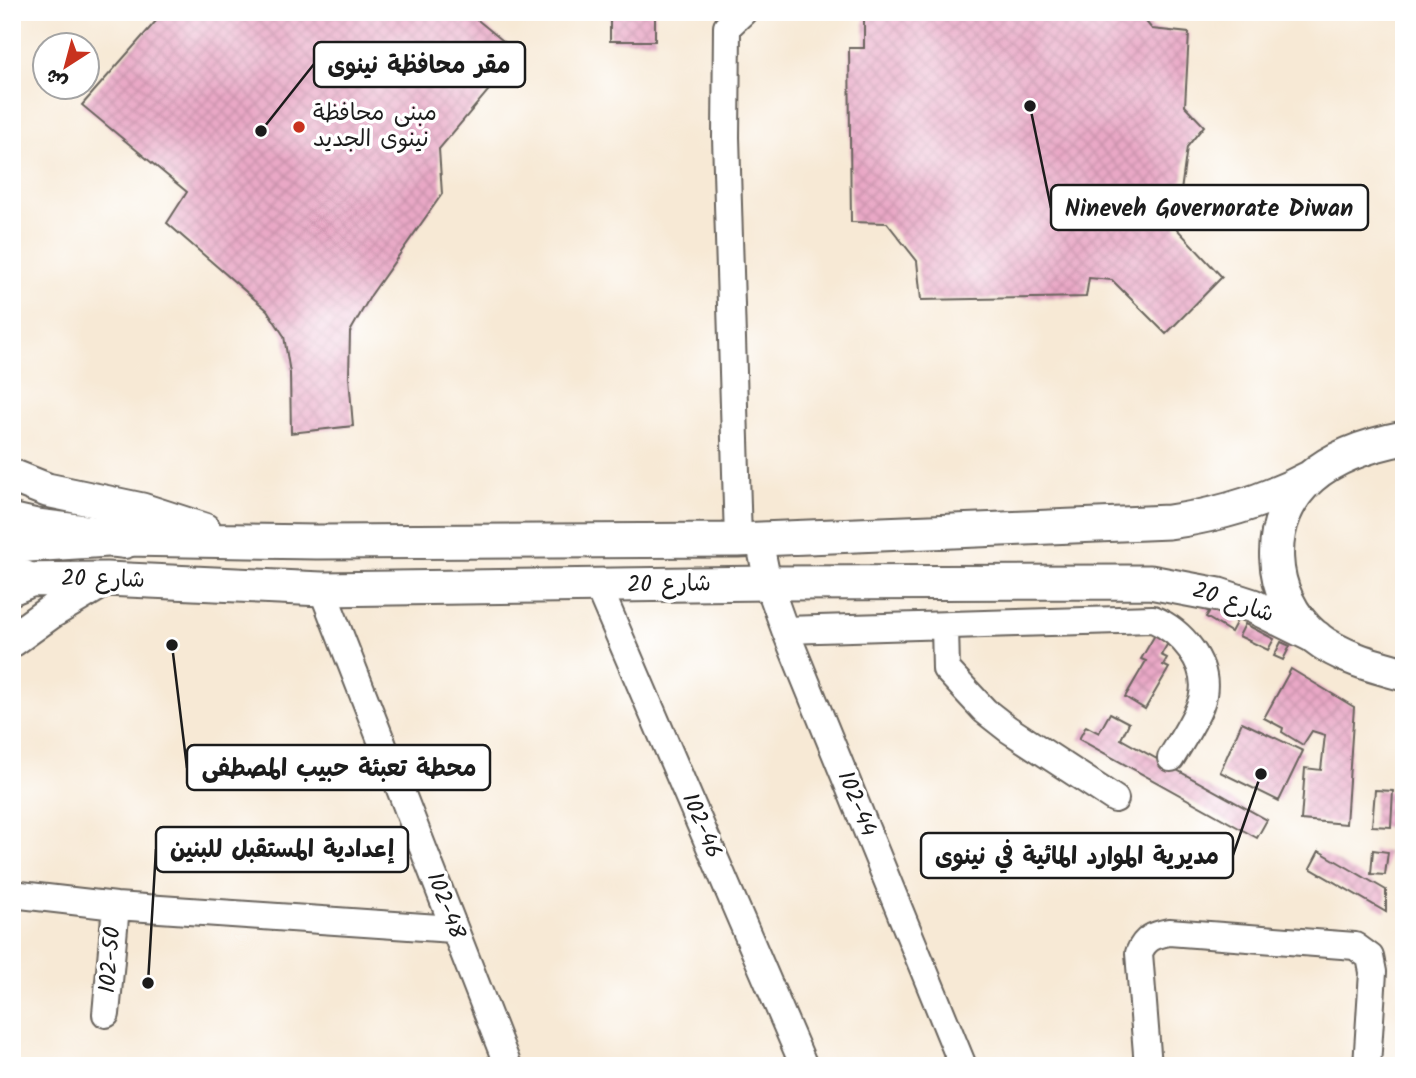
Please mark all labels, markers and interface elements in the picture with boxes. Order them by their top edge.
north arrow [32,32,102,102]
callout: مقر محافظة نينوى [314,42,525,87]
text: مقر محافظة نينوى [327,47,511,86]
text: ش [40,60,74,96]
place label: مبنى محافظة نينوى الجديد [313,96,437,158]
marker: مبنى محافظة نينوى الجديد [291,119,307,135]
callout: Nineveh Governorate Diwan [1051,185,1368,230]
text: Nineveh Governorate Diwan [1065,190,1353,229]
street label: شارع 20 [61,561,145,599]
street label: شارع 20 [627,566,711,604]
street label: شارع 20 [1188,573,1278,633]
callout: محطة تعبئة حبيب المصطفى [187,745,490,790]
text: محطة تعبئة حبيب المصطفى [202,750,476,789]
street label: 102-44 [827,766,885,842]
street label: 102-46 [671,788,731,864]
callout: إعدادية المستقبل للبنين [156,827,408,872]
text: إعدادية المستقبل للبنين [170,831,394,870]
callout: مديرية الموارد المائية في نينوى [921,833,1233,878]
text: مديرية الموارد المائية في نينوى [935,838,1219,877]
street label: 102-48 [416,867,474,945]
street label: 102-50 [90,925,132,995]

